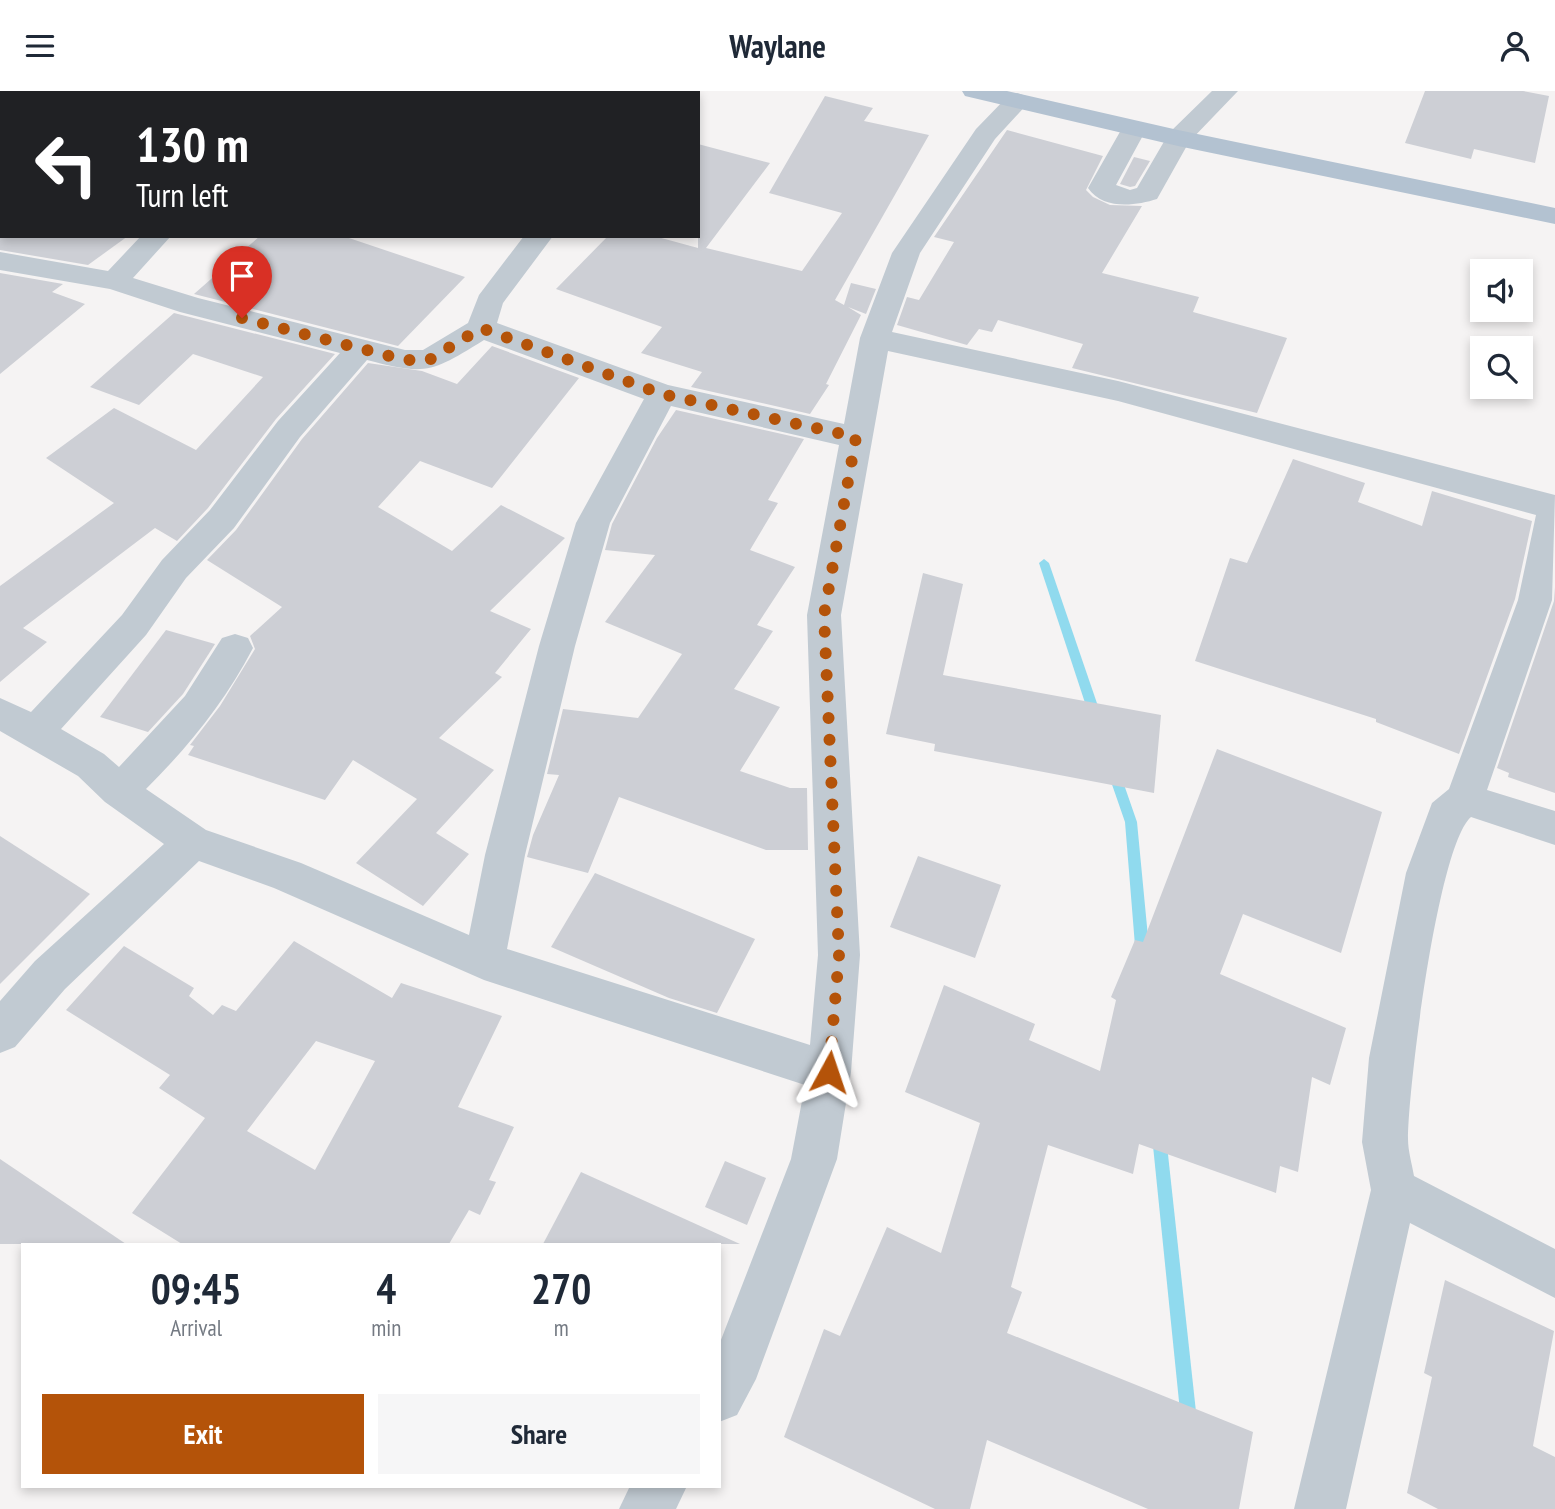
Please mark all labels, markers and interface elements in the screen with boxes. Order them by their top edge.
text: Waylane [729,25,826,67]
icon: menu [21,27,59,65]
icon: person [1496,27,1534,65]
text: 130 m [136,112,249,176]
icon: left [21,119,112,210]
text: Turn left [136,174,228,216]
pin [212,246,272,318]
icon: arrive [223,257,261,295]
map controls [1470,259,1533,399]
button: sound [1470,259,1533,322]
button: search [1470,336,1533,399]
position arrow [792,1035,866,1109]
text: 09:45 [151,1261,242,1316]
text: 4 [376,1261,396,1316]
text: 270 [531,1261,591,1316]
text: Arrival [170,1313,222,1342]
text: min [371,1313,401,1342]
text: m [554,1313,569,1342]
button: Exit [42,1394,364,1474]
button: Share [378,1394,700,1474]

